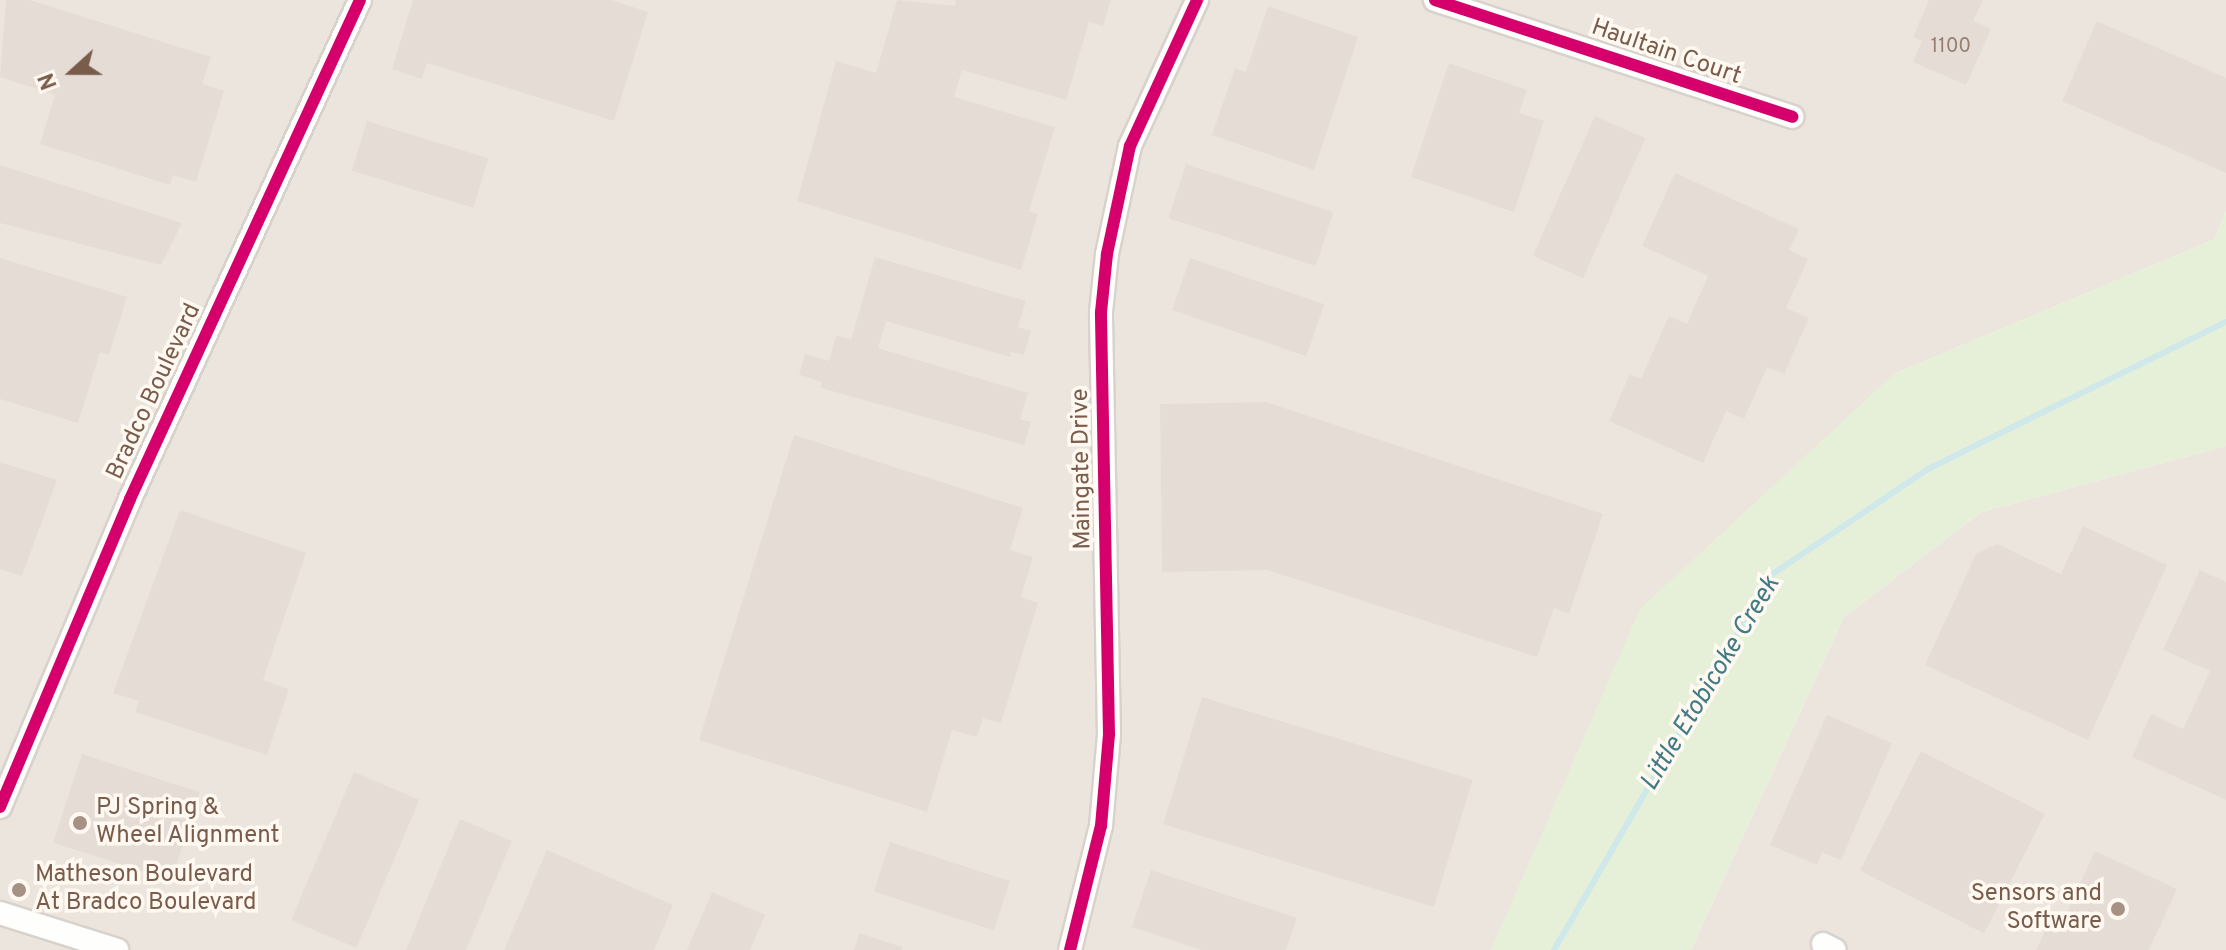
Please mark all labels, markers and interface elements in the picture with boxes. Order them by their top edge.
street label: Haultain Court [1587,14,1745,92]
north arrow [32,32,112,112]
house number: 1100 [1931,35,1971,59]
text: N [34,69,65,93]
street label: Bradco Boulevard [102,299,208,485]
street label: Maingate Drive [1067,388,1099,550]
water label: Little Etobicoke Creek [1635,571,1787,797]
place label: PJ Spring & Wheel Alignment [96,795,280,851]
marker: PJ Spring & Wheel Alignment [71,814,89,832]
place label: Matheson Boulevard At Bradco Boulevard [35,862,257,918]
marker: Matheson Boulevard At Bradco Boulevard [10,881,28,899]
place label: Sensors and Software [1971,881,2102,937]
marker: Sensors and Software [2109,900,2127,918]

